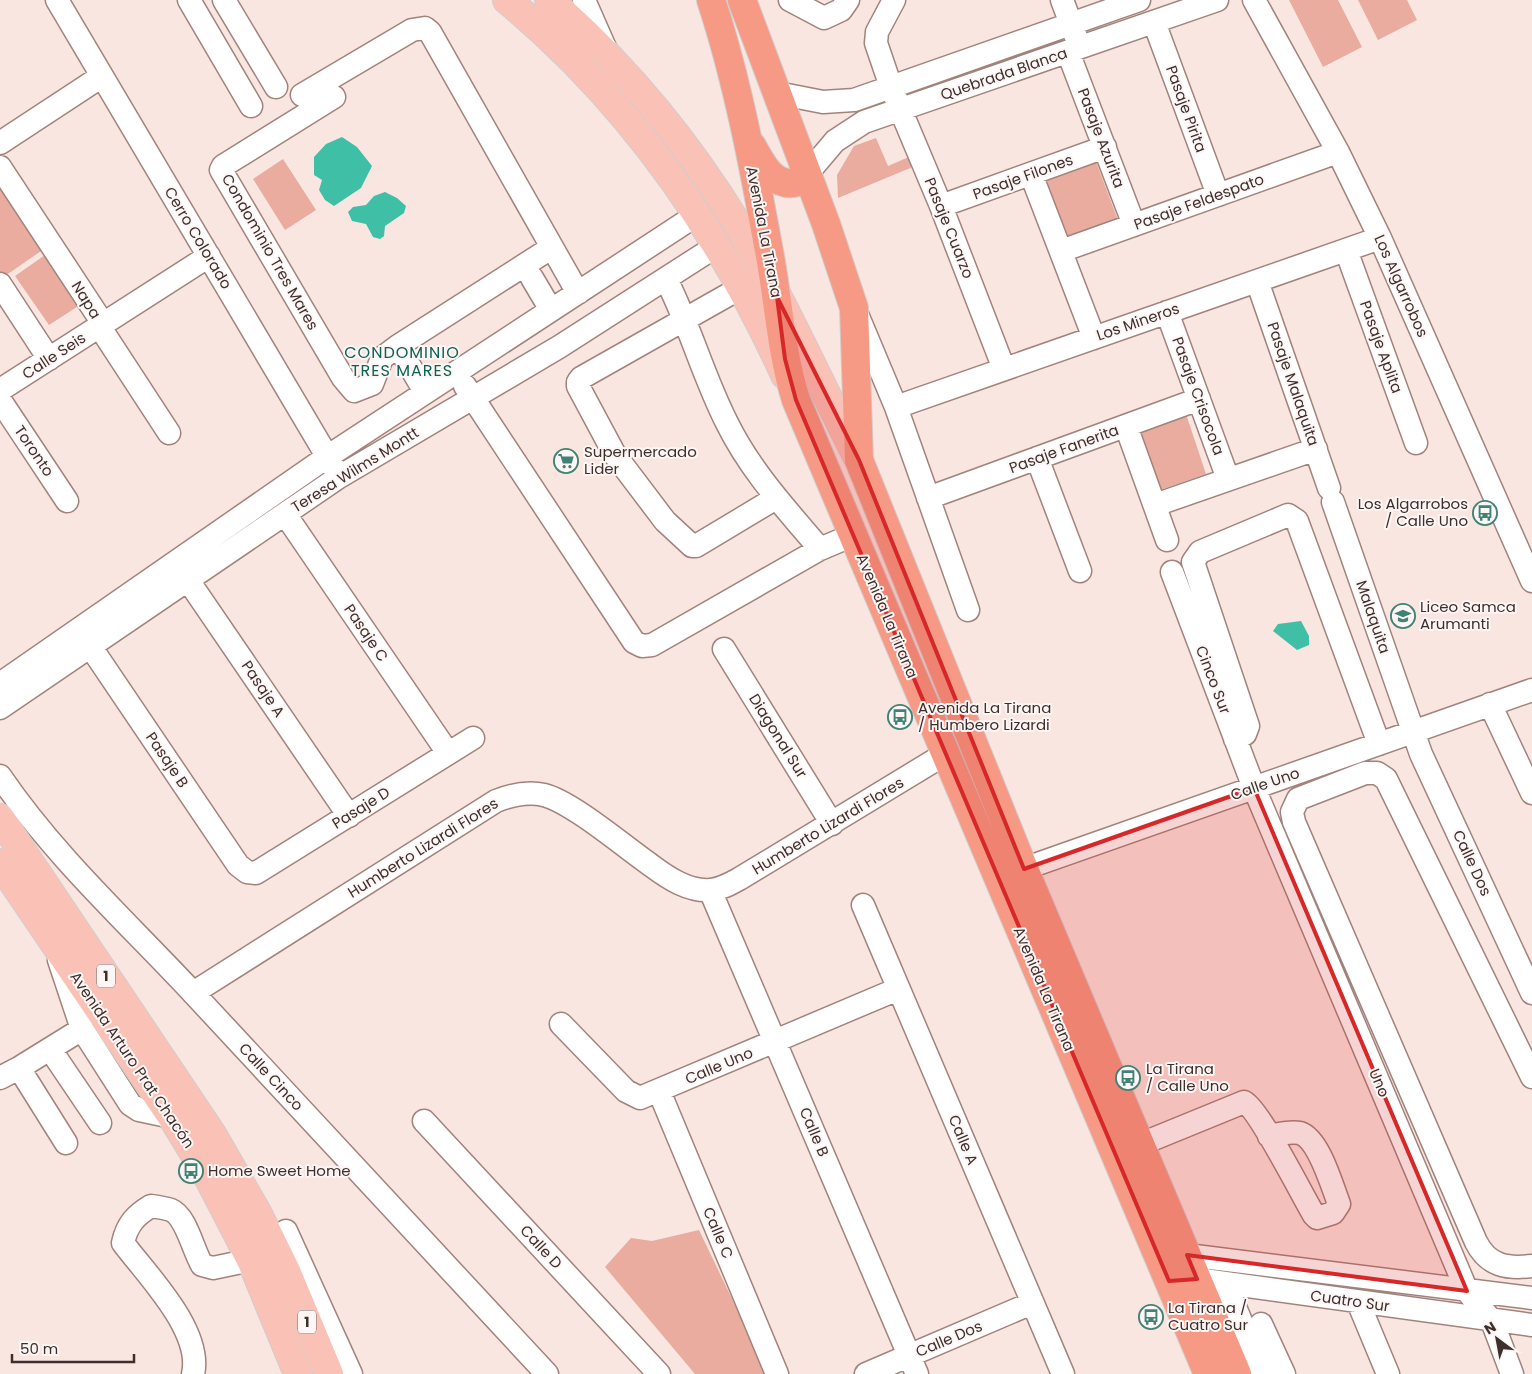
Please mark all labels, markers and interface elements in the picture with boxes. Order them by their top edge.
street label: Quebrada Blanca [938,42,1070,105]
street label: Pasaje Pirita [1161,62,1212,155]
street label: Pasaje Azurita [1073,85,1130,191]
street label: Pasaje Filones [970,149,1076,204]
street label: Avenida La Tirana [741,164,788,299]
street label: Pasaje Feldespato [1131,168,1267,235]
street label: Condominio Tres Mares [217,170,324,334]
street label: Pasaje Cuarzo [920,174,979,281]
street label: Cerro Colorado [160,183,237,293]
street label: Los Algarrobos [1369,231,1434,341]
street label: Napa [67,277,106,323]
street label: Los Mineros [1094,297,1182,346]
street label: Pasaje Aplita [1355,298,1408,396]
street label: Pasaje Malaquita [1262,319,1325,449]
street label: Calle Seis [18,327,90,384]
street label: Pasaje Crisocola [1167,334,1230,458]
district label: CONDOMINIO TRES MARES [344,341,460,382]
street label: Pasaje Fanerita [1006,419,1122,478]
street label: Toronto [10,421,59,480]
street label: Teresa Wilms Montt [287,422,422,517]
place label: Supermercado Lider [584,441,697,479]
supermarket icon: Supermercado Lider [553,448,579,474]
place label: Los Algarrobos / Calle Uno [1358,493,1468,531]
bus stop icon: Los Algarrobos / Calle Uno [1472,500,1498,526]
street label: Avenida La Tirana [852,550,923,681]
street label: Malaquita [1351,578,1396,656]
place label: Liceo Samca Arumanti [1420,596,1516,634]
street label: Pasaje C [339,600,393,666]
school or university icon: Liceo Samca Arumanti [1390,603,1416,629]
street label: Cinco Sur [1191,643,1236,717]
street label: Pasaje A [237,656,290,721]
street label: Diagonal Sur [744,690,813,782]
place label: Avenida La Tirana / Humbero Lizardi [918,697,1051,735]
bus stop icon: Avenida La Tirana / Humbero Lizardi [887,704,913,730]
street label: Pasaje B [141,728,194,792]
street label: Calle Uno [1228,762,1302,805]
street label: Humberto Lizardi Flores [748,772,908,879]
street label: Pasaje D [328,782,394,834]
street label: Humberto Lizardi Flores [344,793,502,902]
street label: Calle Dos [1448,826,1497,899]
street label: Avenida La Tirana [1009,923,1080,1054]
road number: 1 [97,964,115,988]
street label: Avenida Arturo Prat Chacón [65,967,200,1152]
street label: Calle Cinco [234,1038,308,1115]
street label: Calle Uno [682,1042,756,1089]
place label: La Tirana / Calle Uno [1146,1058,1229,1096]
bus stop icon: La Tirana / Calle Uno [1115,1065,1141,1091]
street label: Uno [1364,1065,1395,1100]
street label: Calle B [795,1104,834,1160]
street label: Calle A [944,1112,983,1168]
bus stop icon: Home Sweet Home [178,1158,204,1184]
place label: Home Sweet Home [208,1160,351,1181]
street label: Calle C [698,1204,739,1262]
street label: Calle D [516,1220,567,1273]
street label: Cuatro Sur [1309,1285,1392,1317]
place label: La Tirana / Cuatro Sur [1168,1297,1248,1335]
bus stop icon: La Tirana / Cuatro Sur [1138,1304,1164,1330]
road number: 1 [298,1310,316,1334]
north arrow [1472,1314,1522,1364]
street label: Calle Dos [912,1315,985,1362]
text: N [1480,1317,1500,1339]
scale bar [12,1332,135,1364]
text: 50 m [20,1338,58,1359]

